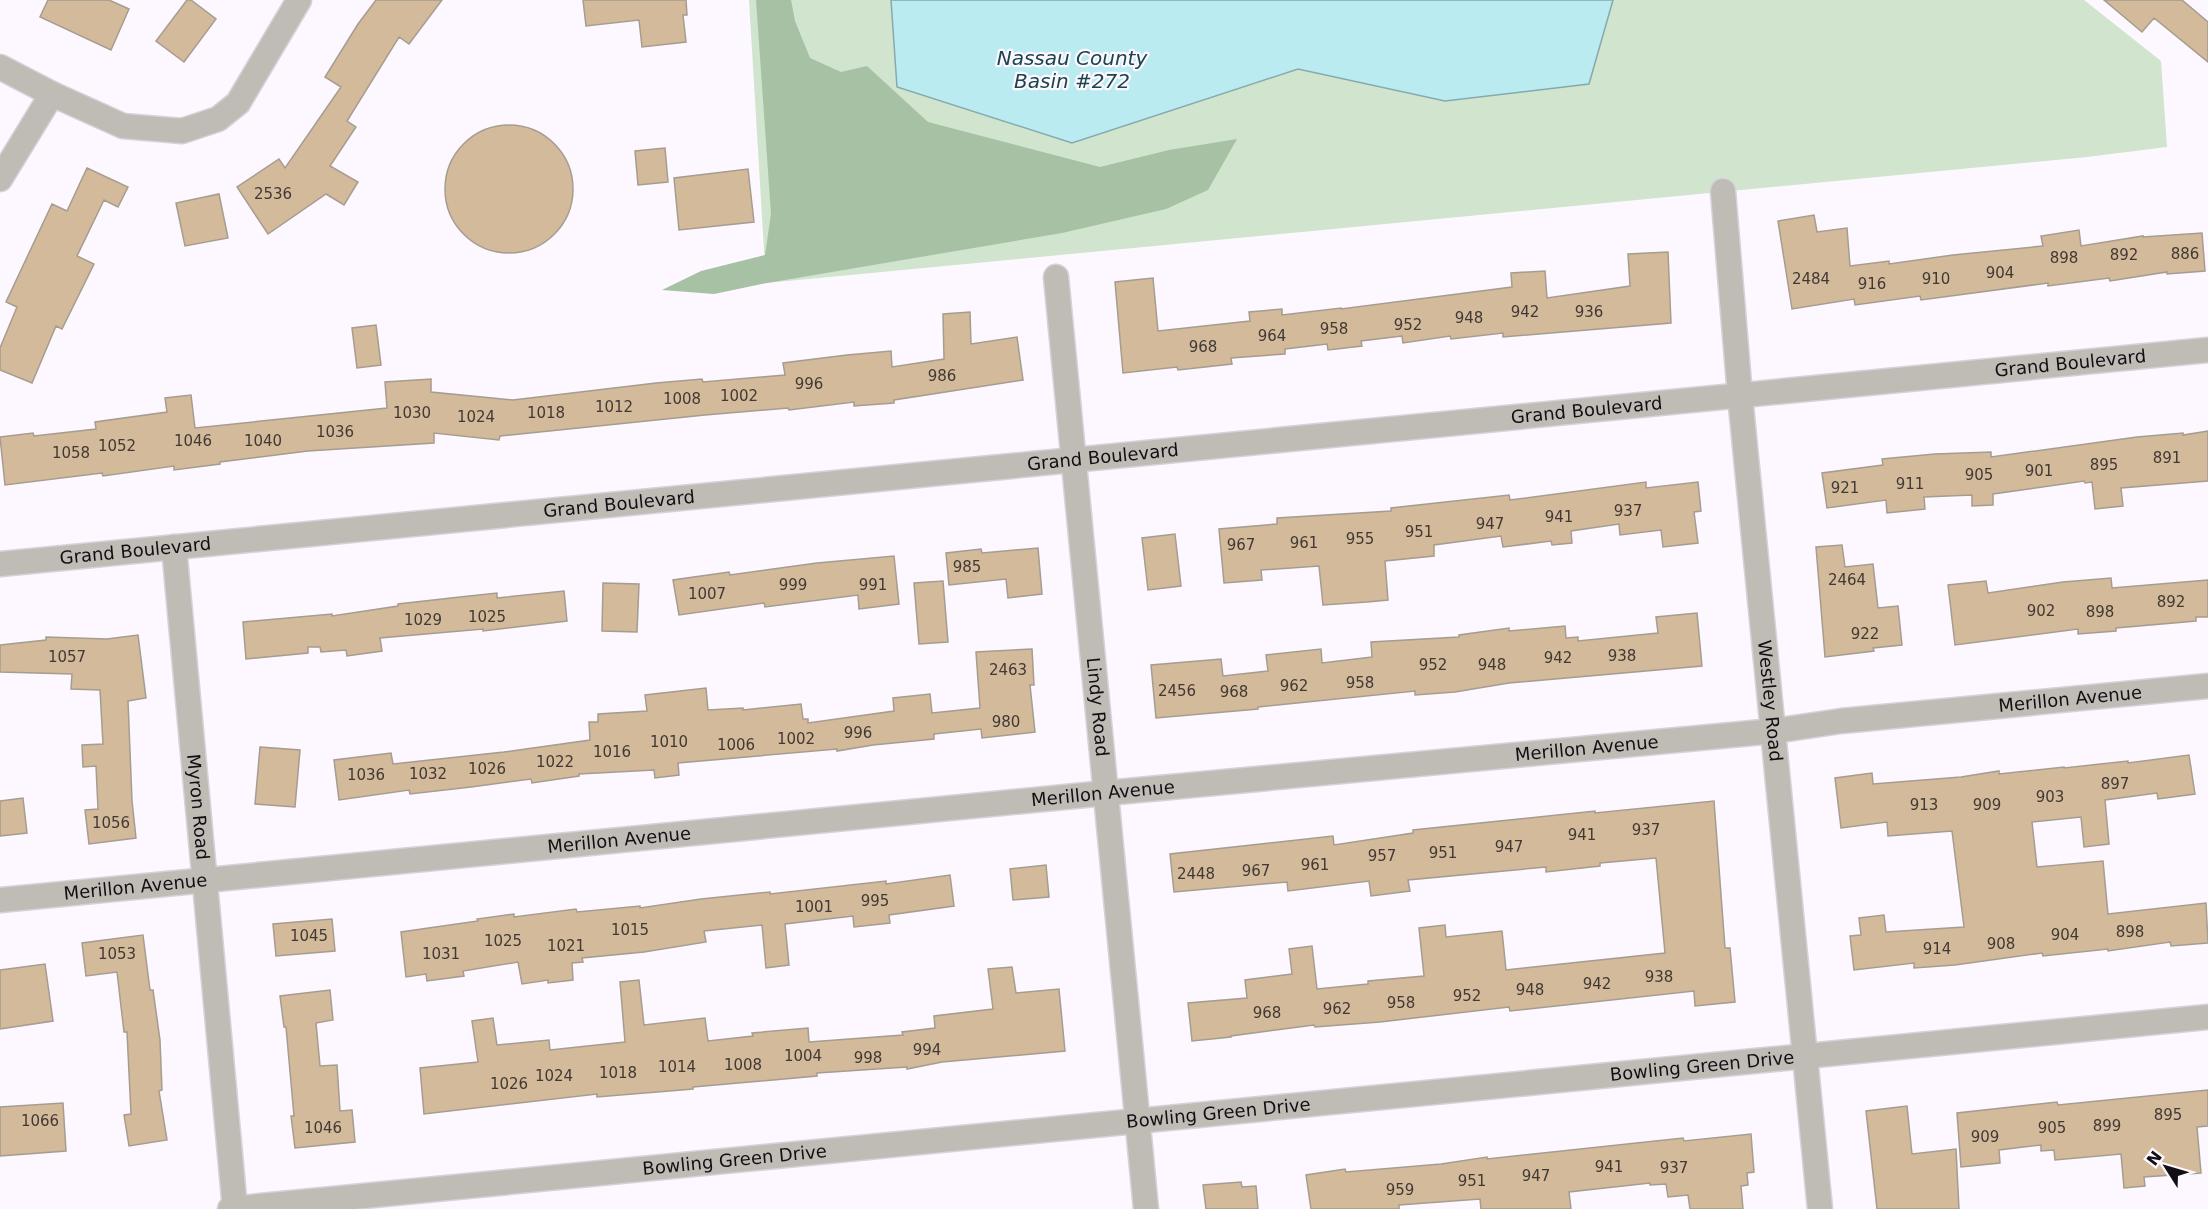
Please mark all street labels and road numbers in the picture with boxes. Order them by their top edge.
street label: Grand Boulevard [1994,345,2147,381]
street label: Grand Boulevard [1510,392,1663,428]
street label: Grand Boulevard [1026,439,1179,474]
street label: Grand Boulevard [542,486,696,521]
street label: Grand Boulevard [59,533,212,568]
street label: Westley Road [1754,639,1787,762]
street label: Lindy Road [1083,656,1113,757]
street label: Merillon Avenue [1997,681,2143,716]
street label: Merillon Avenue [1514,731,1659,765]
street label: Myron Road [183,753,214,861]
street label: Merillon Avenue [1030,776,1176,810]
street label: Merillon Avenue [546,822,692,857]
street label: Merillon Avenue [63,869,208,904]
street label: Bowling Green Drive [1609,1046,1795,1085]
street label: Bowling Green Drive [1125,1093,1311,1132]
street label: Bowling Green Drive [641,1140,828,1179]

